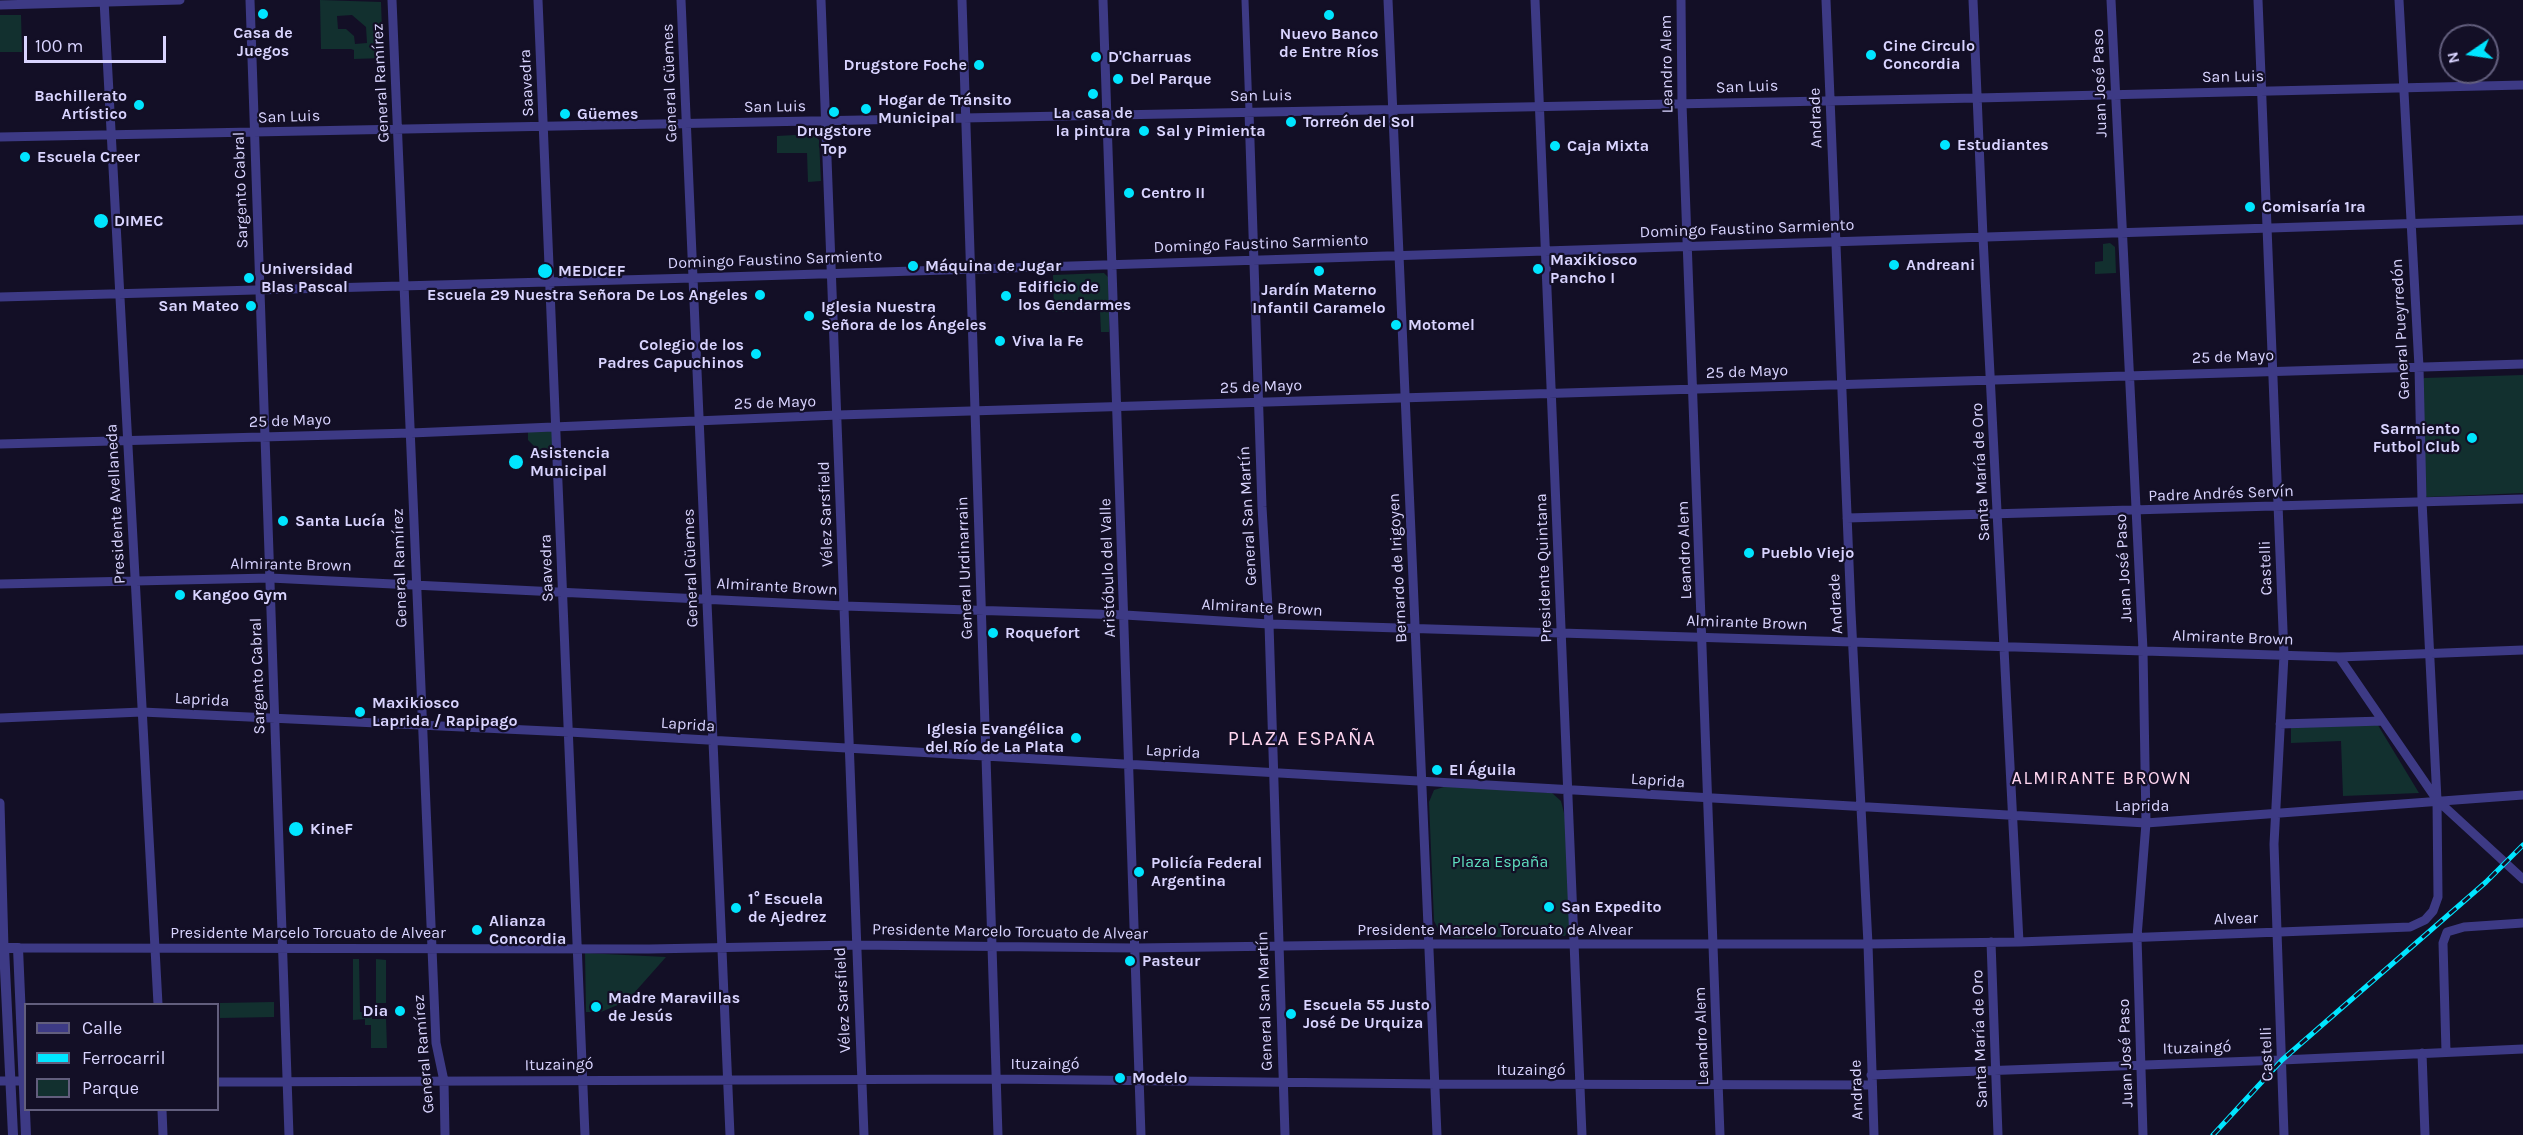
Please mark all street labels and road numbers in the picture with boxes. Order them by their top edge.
street label: Leandro Alem [1657,14,1677,114]
street label: General Ramírez [368,23,394,143]
street label: General Güemes [658,23,682,143]
street label: Juan José Paso [2089,28,2111,138]
street label: Saavedra [516,49,538,117]
street label: San Luis [2202,67,2264,87]
street label: San Luis [1716,76,1778,98]
street label: San Luis [1230,86,1292,106]
street label: Andrade [1805,87,1827,149]
street label: San Luis [744,97,806,117]
street label: San Luis [258,106,320,128]
street label: Sargento Cabral [229,131,253,249]
street label: Domingo Faustino Sarmiento [1639,216,1855,242]
street label: Domingo Faustino Sarmiento [1153,231,1369,257]
street label: Domingo Faustino Sarmiento [667,247,883,273]
street label: General Pueyrredón [2388,258,2414,400]
street label: 25 de Mayo [2192,346,2274,368]
street label: 25 de Mayo [1706,361,1788,383]
street label: 25 de Mayo [1220,376,1302,398]
street label: 25 de Mayo [734,392,816,414]
street label: Santa María de Oro [1968,402,1994,542]
street label: 25 de Mayo [249,410,331,432]
street label: Presidente Avellaneda [102,423,130,585]
street label: General San Martín [1235,446,1261,586]
street label: Vélez Sarsfield [815,461,837,567]
street label: Padre Andrés Servín [2148,482,2294,506]
street label: Bernardo de Irigoyen [1384,493,1412,643]
street label: Presidente Quintana [1532,493,1556,643]
street label: General Urdinarrain [953,496,977,640]
street label: Aristóbulo del Valle [1096,498,1120,638]
street label: Leandro Alem [1674,500,1696,600]
street label: General Ramírez [388,508,412,628]
street label: General Güemes [679,508,703,628]
street label: Juan José Paso [2112,513,2136,623]
street label: Saavedra [536,534,558,602]
street label: Castelli [2255,540,2277,596]
street label: Almirante Brown [230,554,352,576]
street label: Andrade [1825,573,1847,635]
street label: Almirante Brown [716,574,838,600]
street label: Almirante Brown [1201,595,1323,621]
street label: Almirante Brown [1686,611,1808,635]
street label: Sargento Cabral [246,617,270,735]
street label: Almirante Brown [2172,626,2294,650]
street label: Laprida [174,689,230,711]
street label: Laprida [660,714,716,736]
street label: Laprida [1145,741,1201,763]
street label: Laprida [1630,770,1686,792]
street label: Laprida [2115,796,2169,816]
street label: Alvear [2213,909,2259,929]
street label: Presidente Marcelo Torcuato de Alvear [872,920,1148,944]
street label: Presidente Marcelo Torcuato de Alvear [1357,920,1633,940]
street label: Presidente Marcelo Torcuato de Alvear [170,923,446,943]
street label: General San Martín [1253,931,1277,1071]
street label: Vélez Sarsfield [831,947,855,1053]
street label: Santa María de Oro [1968,969,1992,1109]
street label: Leandro Alem [1691,986,1713,1086]
street label: General Ramírez [409,994,439,1114]
street label: Juan José Paso [2115,998,2137,1108]
street label: Castelli [2256,1026,2278,1082]
street label: Ituzaingó [2162,1037,2232,1059]
street label: Ituzaingó [1011,1054,1079,1074]
street label: Ituzaingó [524,1055,594,1075]
street label: Andrade [1846,1059,1868,1121]
street label: Ituzaingó [1497,1060,1565,1080]

